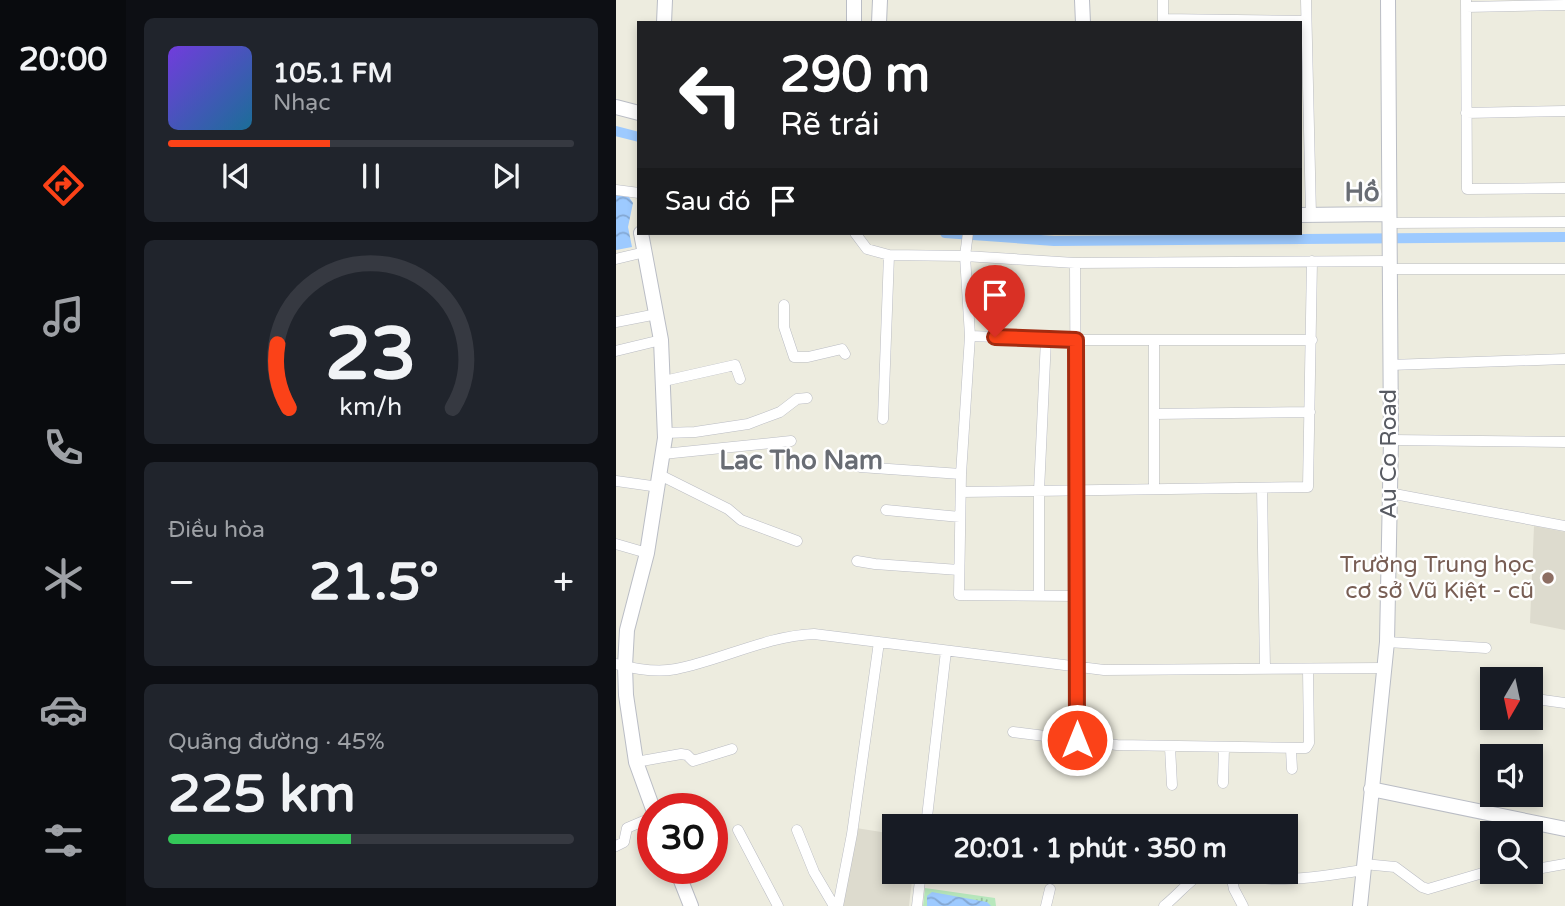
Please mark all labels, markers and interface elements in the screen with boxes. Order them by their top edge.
text: 20:00 [19,41,107,79]
text: 290 m [780,46,930,105]
icon: left [665,49,756,140]
text: 105.1 FM [273,58,393,89]
text: Nhạc [273,89,330,117]
text: Rẽ trái [780,106,880,144]
icon: previous [217,157,255,195]
icon: pause [352,157,390,195]
icon: next [487,157,525,195]
icon: directions [39,161,88,210]
district label: Hồ [1344,177,1380,208]
icon: arrive [764,182,802,220]
text: Sau đó [665,186,750,217]
pin [965,265,1025,337]
icon: arrive [976,276,1014,314]
icon: music [39,292,88,341]
text: 23 [325,311,417,399]
street label: Au Co Road [1375,389,1403,519]
text: km/h [340,392,402,422]
icon: phone [39,423,88,472]
district label: Lac Tho Nam [719,445,883,476]
text: Điều hòa [168,516,265,544]
text: 21.5° [309,551,439,614]
place label: Trường Trung học cơ sở Vũ Kiệt - cũ [1340,551,1534,605]
icon: climate [39,554,88,603]
text: − [168,560,195,606]
text: + [553,560,574,606]
marker: Trường Trung học cơ sở Vũ Kiệt - cũ [1540,570,1556,586]
north arrow [1480,667,1544,730]
map controls [1480,667,1543,884]
icon: car [39,685,88,734]
position arrow [1040,703,1114,777]
text: Quãng đường · 45% [168,728,385,756]
button: sound [1480,744,1543,807]
text: 225 km [168,763,356,826]
speed limit sign: 30 [637,793,728,884]
icon: filters [39,816,88,865]
button: search [1480,821,1543,884]
text: 20:01 · 1 phút · 350 m [953,833,1227,864]

